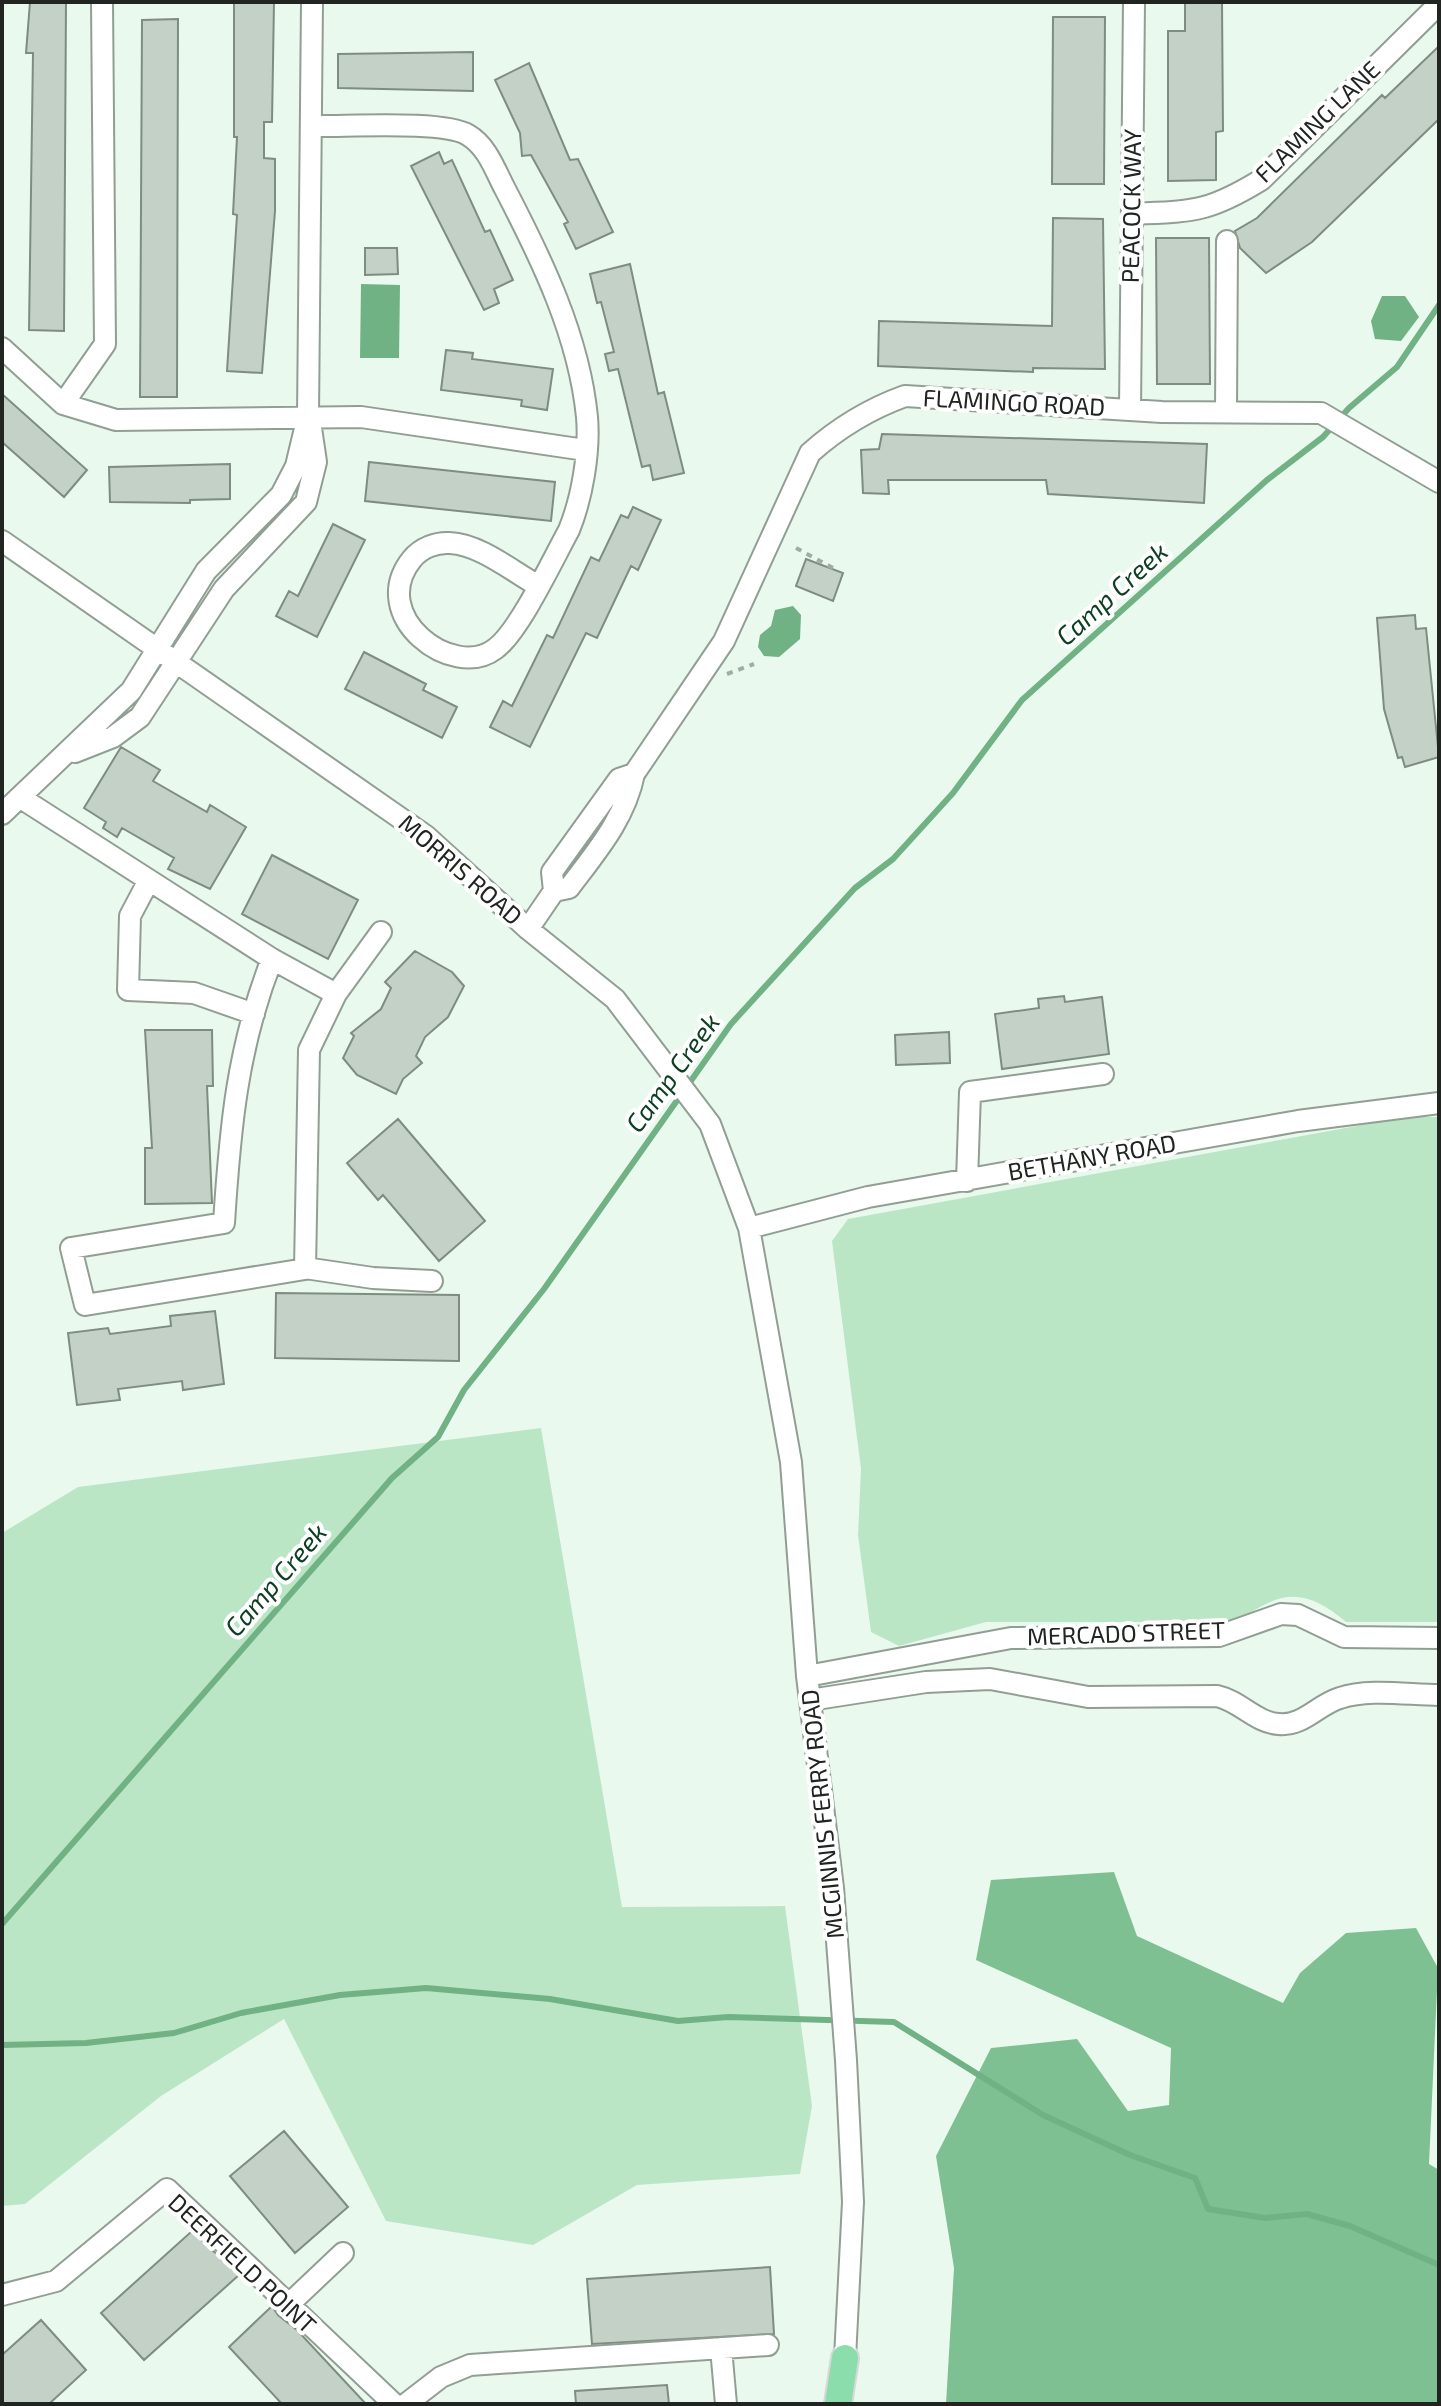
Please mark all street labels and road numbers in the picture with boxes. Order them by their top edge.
street label: FLAMING LANE [1248,54,1385,188]
street label: PEACOCK WAY [1115,128,1146,283]
street label: FLAMINGO ROAD [922,382,1106,421]
street label: MORRIS ROAD [394,808,528,930]
street label: BETHANY ROAD [1005,1127,1178,1186]
street label: MERCADO STREET [1026,1615,1226,1650]
street label: MCGINNIS FERRY ROAD [794,1688,849,1940]
street label: DEERFIELD POINT [163,2187,323,2339]

